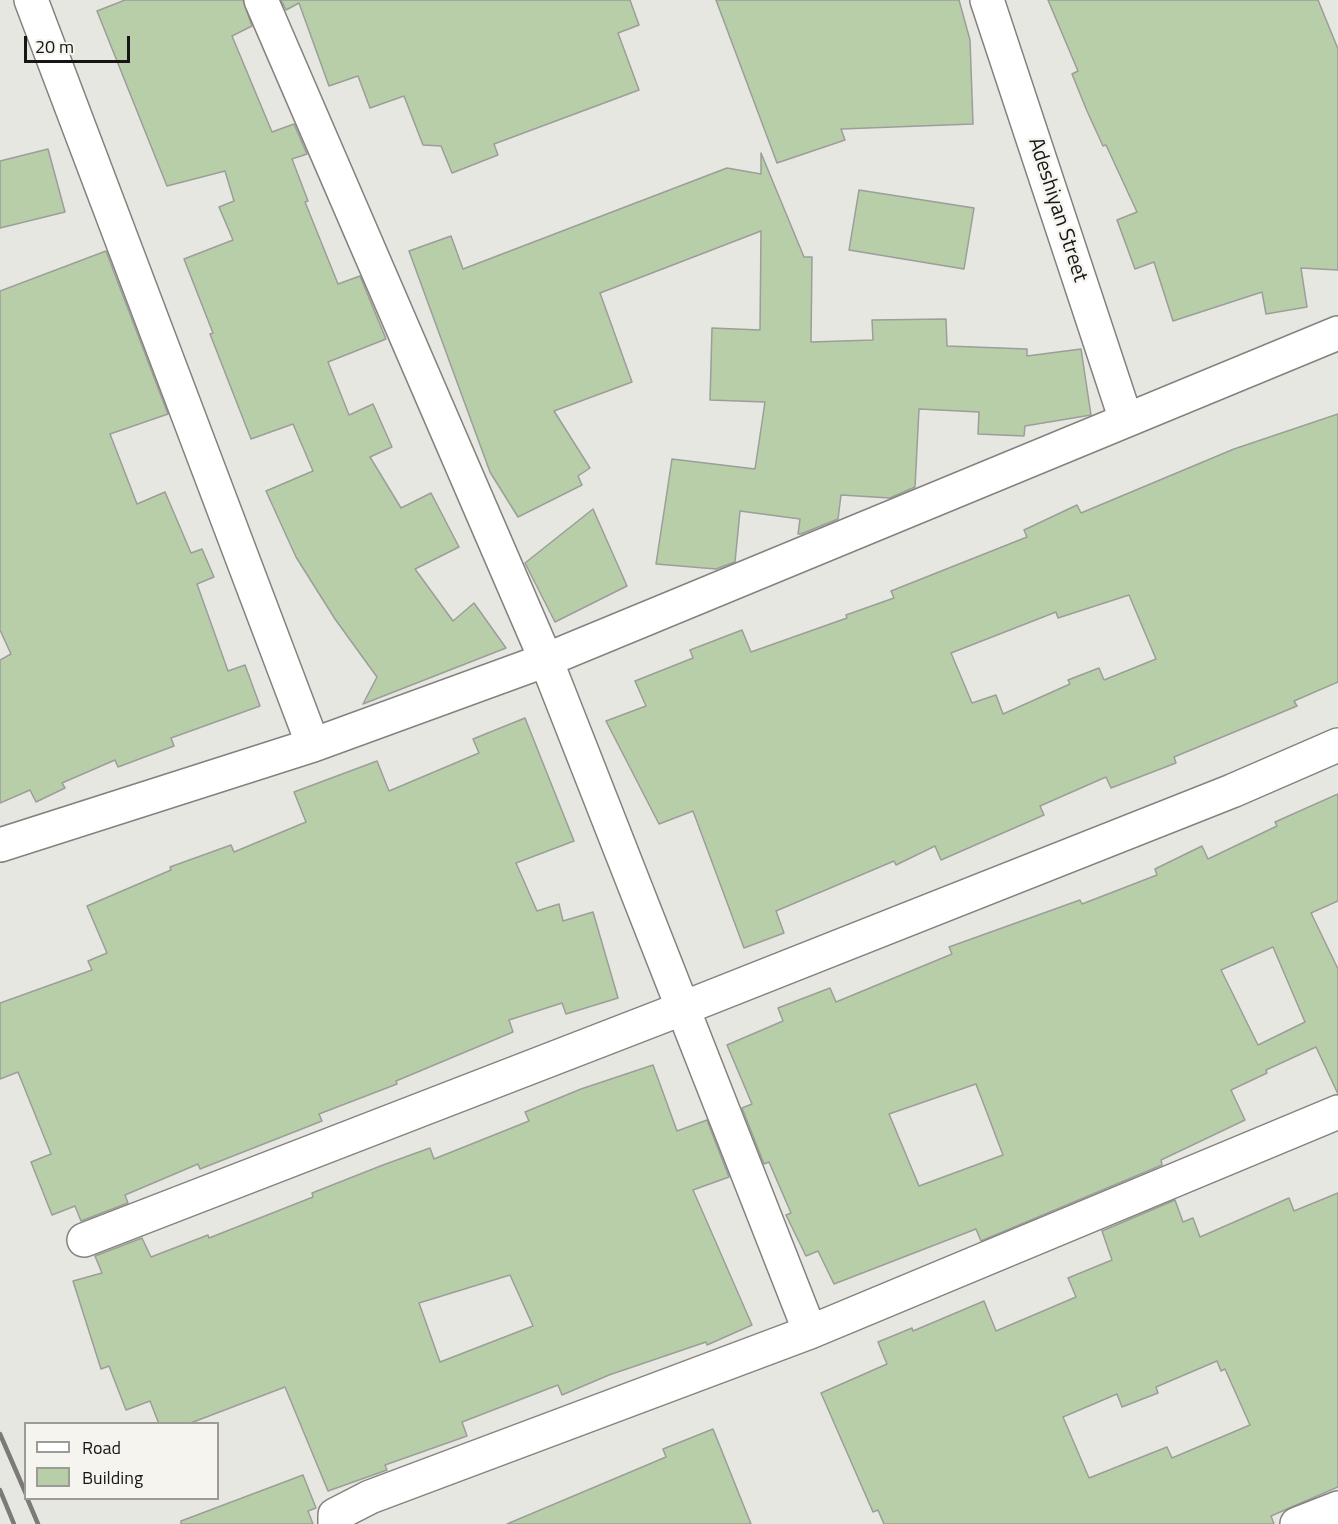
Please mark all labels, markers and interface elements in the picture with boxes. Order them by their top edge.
scale bar [27,24,134,62]
text: 20 m [35,33,74,60]
street label: Adeshiyan Street [1022,135,1092,285]
legend [24,1422,219,1500]
text: Road [82,1434,121,1461]
text: Building [82,1464,143,1491]

